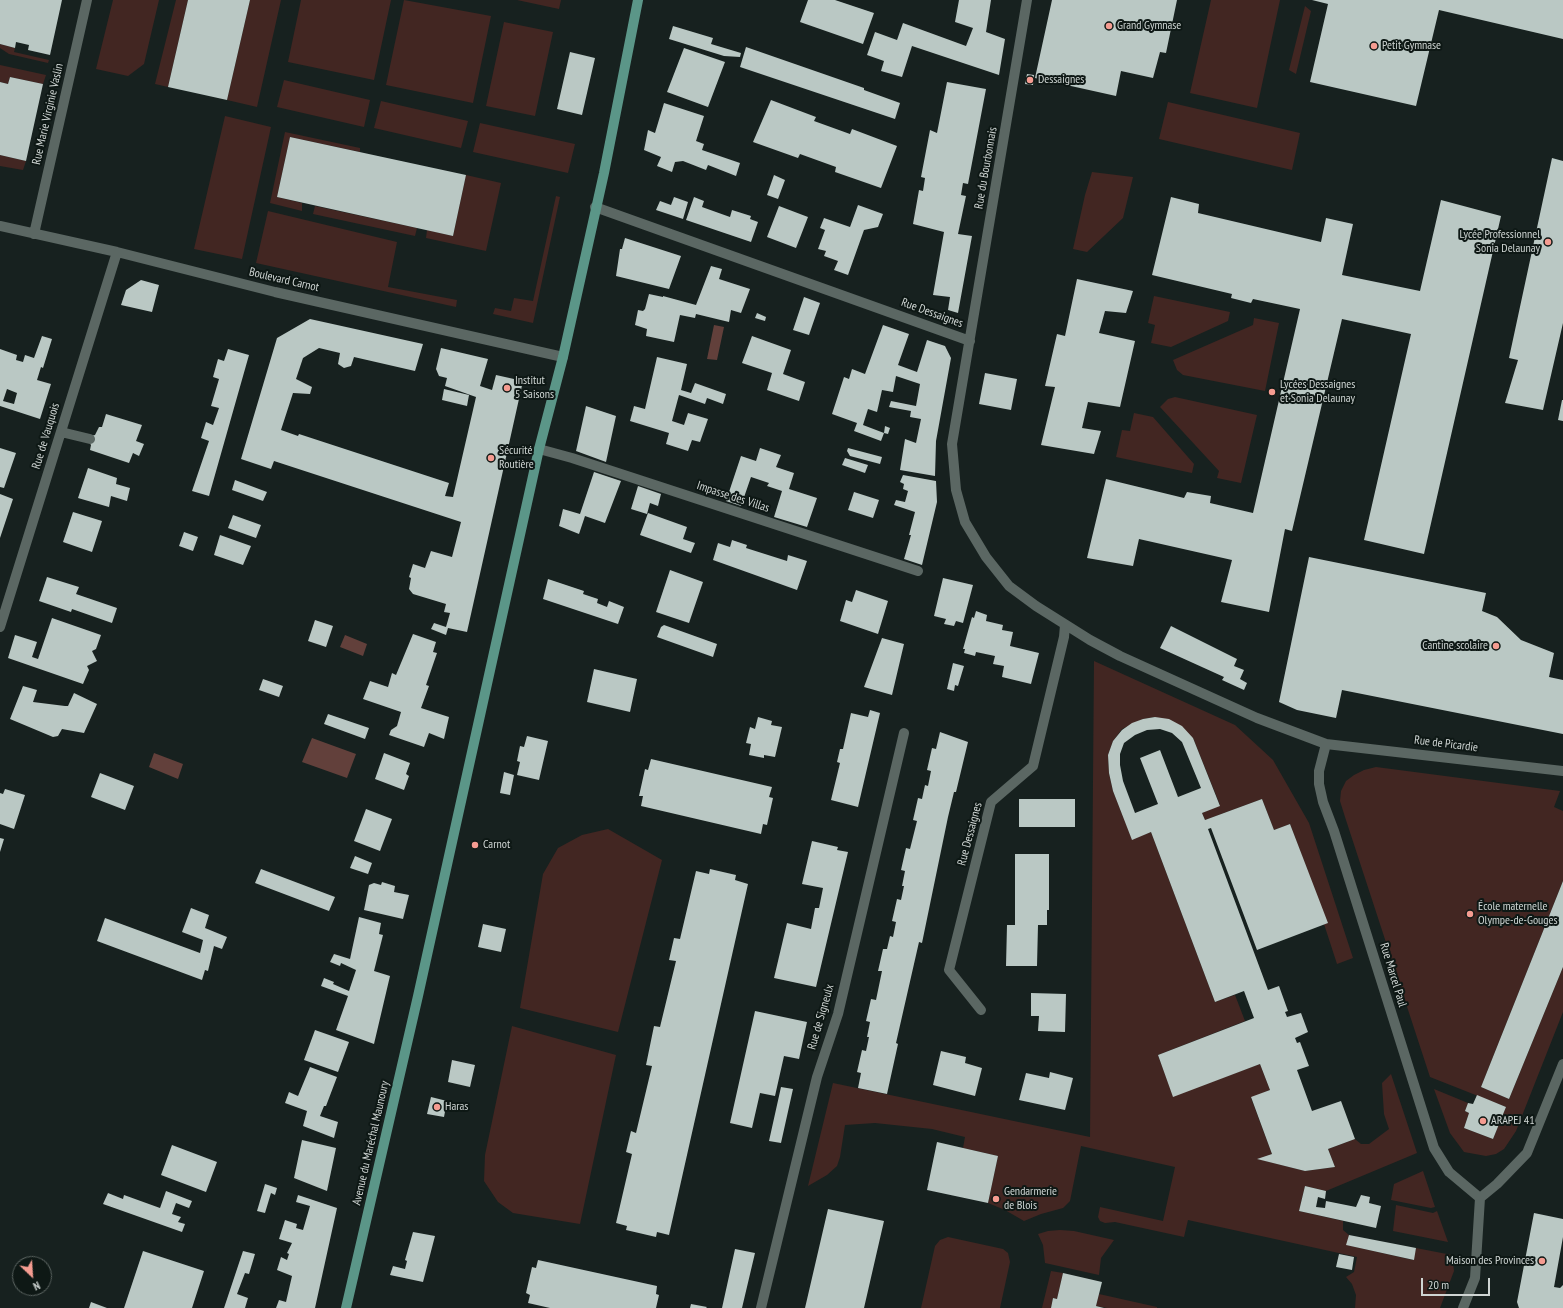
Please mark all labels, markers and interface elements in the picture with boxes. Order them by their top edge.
place label: Grand Gymnase [1117,19,1181,33]
marker: Grand Gymnase [1104,21,1114,31]
place label: Petit Gymnase [1382,39,1441,53]
marker: Petit Gymnase [1369,41,1379,51]
street label: Rue Marie Virginie Vaslin [29,62,67,166]
place label: Dessaignes [1038,73,1084,87]
marker: Dessaignes [1025,75,1035,85]
street label: Rue du Bourbonnais [972,126,1000,210]
place label: Lycée Professionnel Sonia Delaunay [1459,228,1540,256]
marker: Lycée Professionnel Sonia Delaunay [1543,237,1553,247]
street label: Boulevard Carnot [248,265,320,295]
street label: Rue Dessaignes [899,295,965,331]
place label: Institut 5 Saisons [515,374,554,402]
place label: Lycées Dessaignes et Sonia Delaunay [1280,378,1355,406]
marker: Institut 5 Saisons [502,383,512,393]
marker: Lycées Dessaignes et Sonia Delaunay [1267,387,1277,397]
street label: Rue de Vauquois [29,401,63,471]
place label: Sécurité Routière [499,444,534,472]
marker: Sécurité Routière [486,453,496,463]
street label: Impasse des Villas [695,478,771,516]
place label: Cantine scolaire [1422,639,1488,653]
marker: Cantine scolaire [1491,641,1501,651]
street label: Rue de Picardie [1413,733,1479,755]
street label: Rue Dessaignes [955,801,985,867]
place label: Carnot [483,838,510,852]
marker: Carnot [470,840,480,850]
place label: École maternelle Olympe-de-Gouges [1478,900,1558,928]
marker: École maternelle Olympe-de-Gouges [1465,909,1475,919]
street label: Rue Marcel Paul [1376,941,1410,1009]
street label: Rue de Signeulx [805,983,837,1051]
street label: Avenue du Maréchal Maunoury [350,1079,392,1207]
place label: Haras [445,1100,468,1114]
marker: Haras [432,1102,442,1112]
place label: ARAPEJ 41 [1491,1114,1535,1128]
marker: ARAPEJ 41 [1478,1116,1488,1126]
place label: Gendarmerie de Blois [1004,1185,1057,1213]
marker: Gendarmerie de Blois [991,1194,1001,1204]
place label: Maison des Provinces [1446,1254,1534,1268]
north arrow [12,1256,52,1296]
marker: Maison des Provinces [1537,1256,1547,1266]
scale bar [1423,1270,1492,1296]
text: 20 m [1428,1277,1449,1292]
text: N [31,1278,42,1294]

